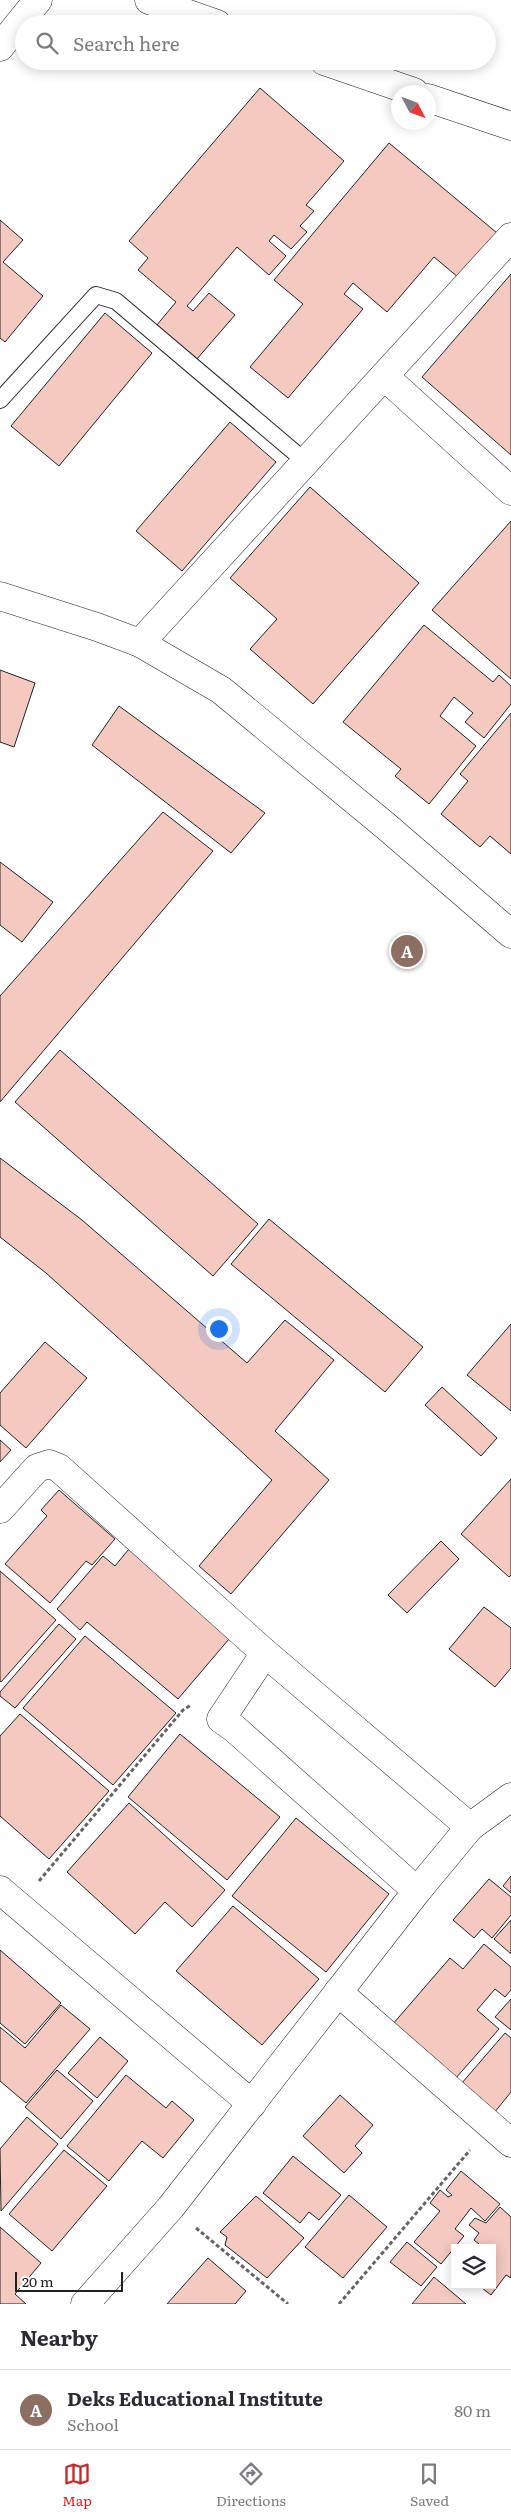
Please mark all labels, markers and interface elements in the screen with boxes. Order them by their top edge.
search box [15,15,496,70]
icon: search [33,29,61,57]
text: Search here [73,29,180,57]
north arrow [391,85,436,130]
pin: A [391,932,423,970]
your location [206,1316,232,1342]
map controls [451,2244,496,2289]
button: layers [451,2244,496,2289]
scale bar [15,2269,122,2292]
text: 20 m [22,2271,54,2291]
text: Nearby [20,2321,98,2352]
text: Deks Educational Institute [67,2384,323,2412]
text: A [30,2398,42,2422]
text: 80 m [454,2398,491,2422]
text: School [67,2412,119,2436]
tab: Map [62,2460,92,2510]
tab: Directions [216,2460,286,2510]
tab: Saved [410,2460,449,2510]

